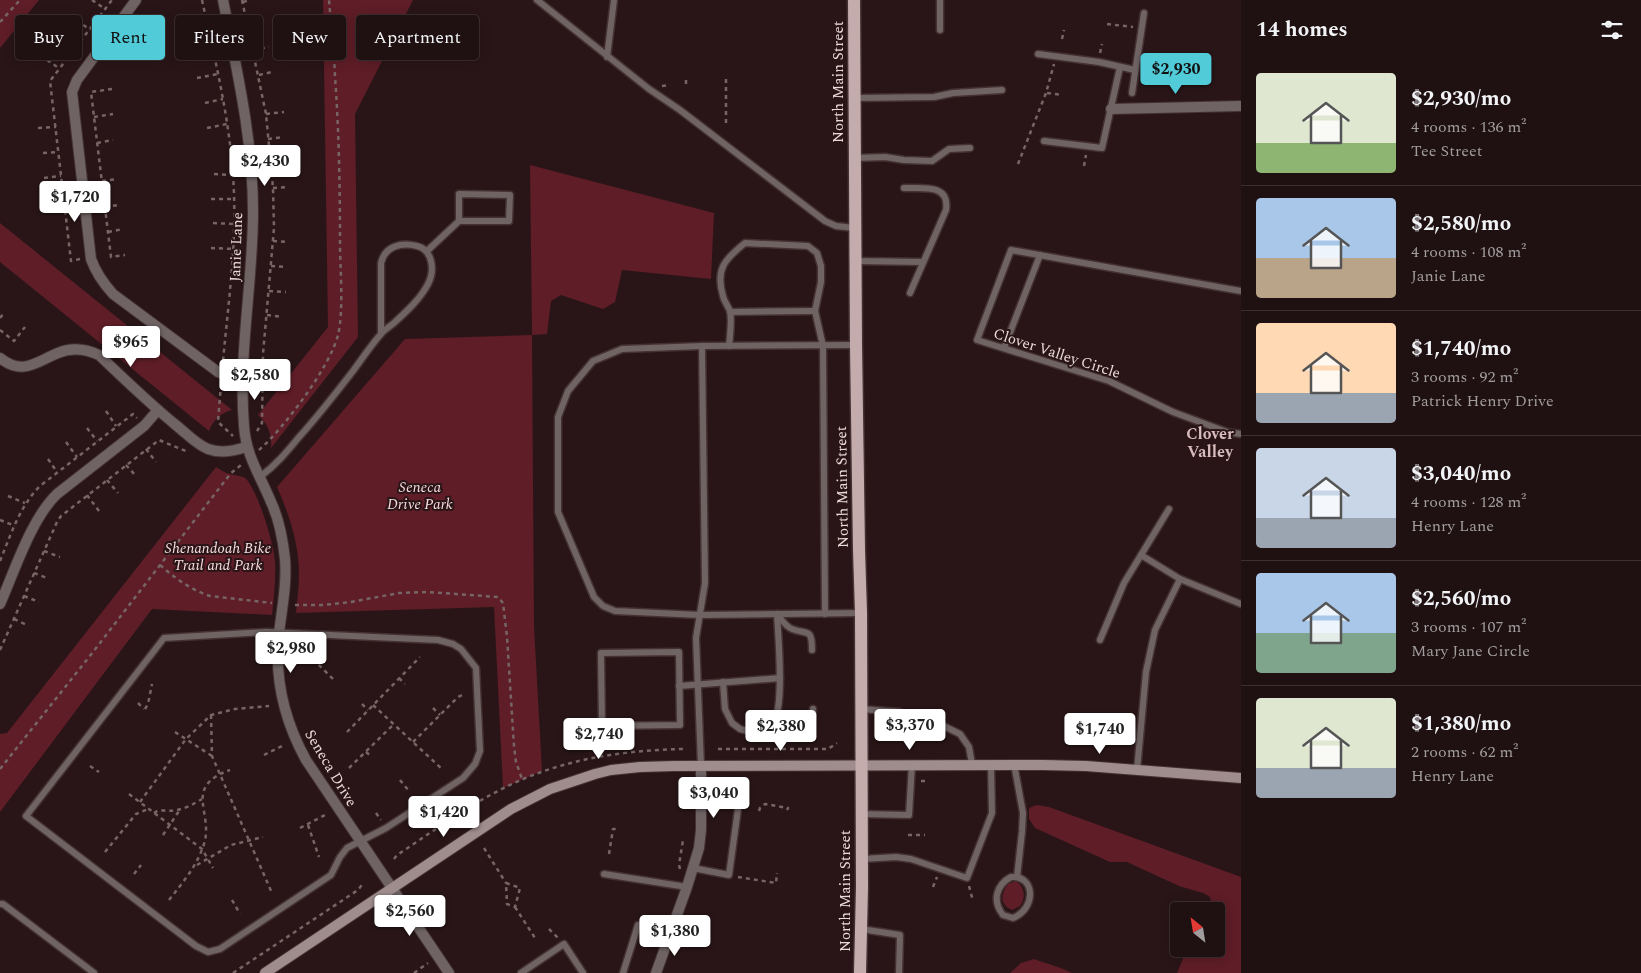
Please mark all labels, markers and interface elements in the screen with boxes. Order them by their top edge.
text: 14 homes [1256,14,1348,46]
chip: Buy [15,15,82,60]
chip: Rent [92,15,165,60]
chip: Filters [175,15,263,60]
chip: New [273,15,346,60]
chip: Apartment [356,15,479,60]
icon: filters [1598,16,1626,44]
street label: North Main Street [827,21,850,143]
pin: $2,930 [1135,52,1217,95]
text: $2,930 [1151,57,1201,81]
text: $2,930/mo [1411,83,1511,115]
icon: home [1296,93,1356,153]
text: 4 rooms · 136 m² [1411,115,1526,139]
text: Tee Street [1411,139,1482,163]
pin: $2,430 [224,144,306,187]
text: $2,430 [240,149,290,173]
pin: $1,720 [34,180,116,223]
text: $1,720 [50,185,100,209]
text: $2,580/mo [1411,208,1511,240]
street label: Janie Lane [224,212,249,282]
icon: home [1296,218,1356,278]
text: 4 rooms · 108 m² [1411,240,1526,264]
text: Janie Lane [1411,264,1486,288]
street label: Clover Valley Circle [990,322,1123,385]
pin: $965 [101,326,161,368]
text: $965 [113,330,149,354]
text: $1,740/mo [1411,333,1511,365]
icon: home [1296,343,1356,403]
pin: $2,580 [214,358,296,401]
text: $2,580 [230,363,280,387]
text: 3 rooms · 92 m² [1411,365,1518,389]
text: Patrick Henry Drive [1411,389,1554,413]
district label: Clover Valley [1186,422,1234,464]
street label: North Main Street [830,426,855,548]
text: $3,040/mo [1411,458,1511,490]
icon: home [1296,468,1356,528]
park label: Seneca Drive Park [387,476,453,516]
text: 4 rooms · 128 m² [1411,490,1526,514]
text: Henry Lane [1411,514,1494,538]
park label: Shenandoah Bike Trail and Park [165,537,271,577]
text: $2,560/mo [1411,583,1511,615]
icon: home [1296,593,1356,653]
text: 3 rooms · 107 m² [1411,615,1526,639]
pin: $2,980 [250,632,332,674]
text: $2,980 [266,636,316,660]
text: Mary Jane Circle [1411,639,1530,663]
pin: $3,370 [869,708,951,751]
text: $1,380/mo [1411,708,1511,740]
pin: $2,380 [740,710,822,752]
pin: $1,740 [1059,712,1141,755]
text: $3,370 [885,713,935,737]
text: $2,380 [756,714,806,738]
text: $1,740 [1075,717,1125,741]
pin: $2,740 [558,718,640,760]
icon: home [1296,718,1356,778]
text: $2,740 [574,722,624,746]
street label: Seneca Drive [298,725,363,811]
text: 2 rooms · 62 m² [1411,740,1518,764]
text: Henry Lane [1411,764,1494,788]
pin: $3,040 [673,776,755,819]
text: $3,040 [689,781,739,805]
pin: $1,420 [403,796,485,838]
text: $1,420 [419,800,469,824]
street label: North Main Street [834,830,857,952]
pin: $2,560 [369,894,451,937]
text: $2,560 [385,899,435,923]
north arrow [1170,902,1225,958]
map controls [1170,902,1225,957]
pin: $1,380 [634,914,716,957]
text: $1,380 [650,919,700,943]

